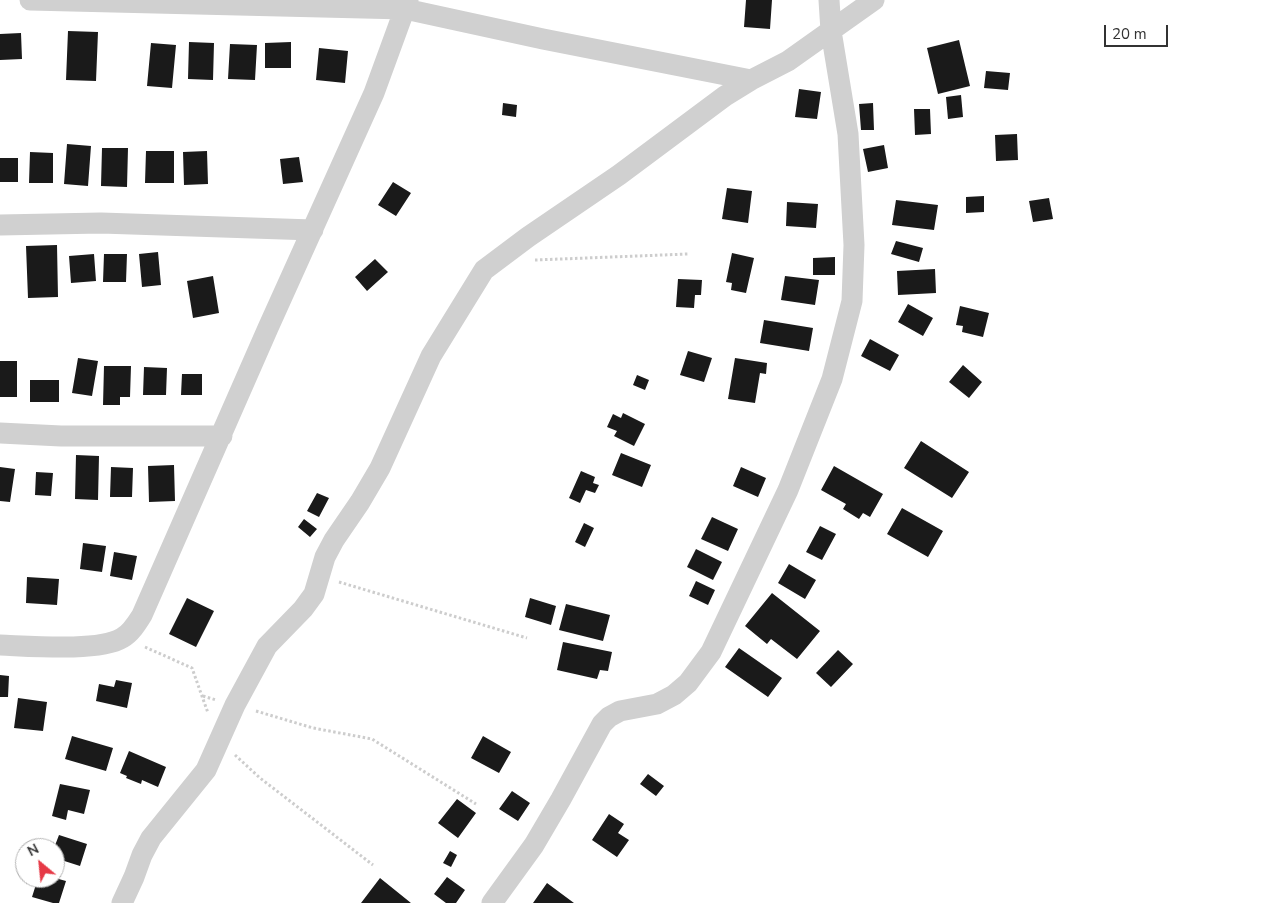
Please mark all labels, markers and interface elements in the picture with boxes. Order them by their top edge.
scale bar [1106,15,1170,47]
text: 20 m [1112,24,1147,44]
north arrow [15,838,65,888]
text: N [24,839,42,861]

